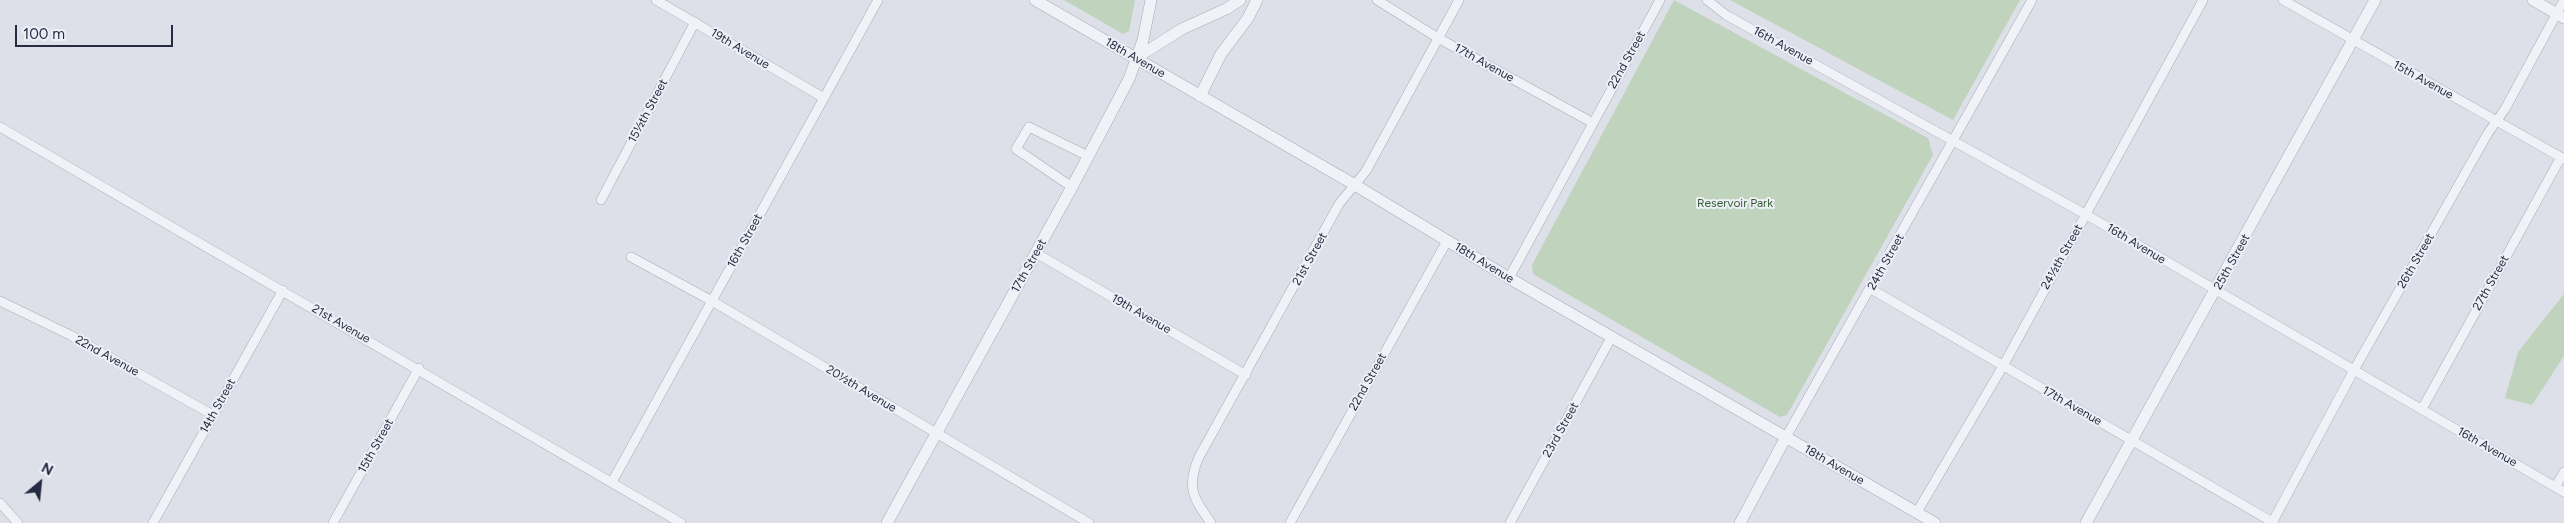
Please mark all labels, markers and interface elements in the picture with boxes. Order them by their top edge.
scale bar [18,15,175,47]
street label: 16th Avenue [1750,24,1816,68]
text: 100 m [23,25,65,43]
street label: 19th Avenue [708,26,772,72]
street label: 22nd Street [1605,29,1649,91]
street label: 18th Avenue [1102,35,1168,81]
street label: 17th Avenue [1452,41,1516,85]
street label: 15th Avenue [2390,58,2456,102]
street label: 15½th Street [625,77,671,145]
park label: Reservoir Park [1697,196,1773,210]
street label: 16th Street [724,211,766,271]
street label: 16th Avenue [2104,221,2168,267]
street label: 24½th Street [2038,222,2086,292]
street label: 21st Street [1290,230,1330,288]
street label: 24th Street [1865,231,1907,293]
street label: 26th Street [2394,231,2438,291]
street label: 25th Street [2211,232,2253,292]
street label: 17th Street [1008,237,1050,295]
street label: 18th Avenue [1452,240,1516,286]
street label: 27th Street [2470,253,2512,313]
street label: 19th Avenue [1109,291,1173,337]
street label: 21st Avenue [309,301,373,347]
street label: 22nd Avenue [73,333,141,379]
street label: 22nd Street [1346,351,1390,413]
street label: 20½th Avenue [823,362,899,416]
street label: 14th Street [197,376,239,436]
street label: 17th Avenue [2040,383,2104,429]
street label: 23rd Street [1540,400,1582,460]
street label: 15th Street [355,416,397,476]
street label: 16th Avenue [2455,424,2519,470]
street label: 18th Avenue [1801,442,1867,488]
north arrow [15,458,65,508]
text: N [38,459,56,479]

